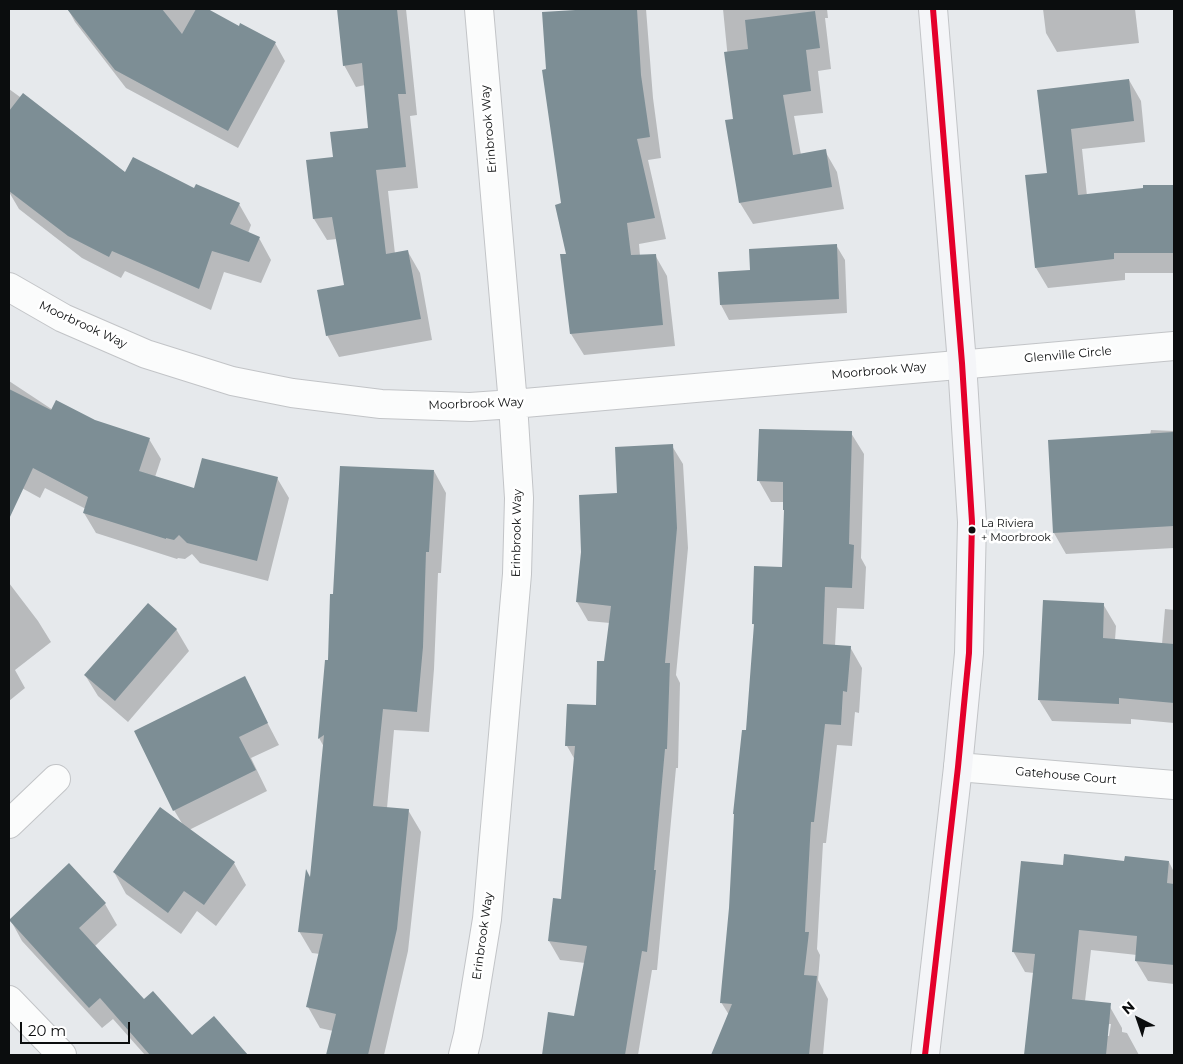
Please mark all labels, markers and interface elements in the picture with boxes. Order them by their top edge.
street label: Erinbrook Way [478,84,500,174]
street label: Moorbrook Way [37,298,129,352]
street label: Glenville Circle [1024,344,1112,366]
street label: Moorbrook Way [831,360,927,382]
street label: Moorbrook Way [428,395,524,413]
street label: Erinbrook Way [509,489,525,577]
place label: La Riviera + Moorbrook [981,517,1051,543]
marker: La Riviera + Moorbrook [967,525,977,535]
street label: Gatehouse Court [1015,764,1117,788]
street label: Erinbrook Way [470,891,496,981]
north arrow [1113,994,1163,1044]
text: N [1118,997,1138,1018]
scale bar [22,1012,132,1044]
text: 20 m [28,1021,66,1040]

